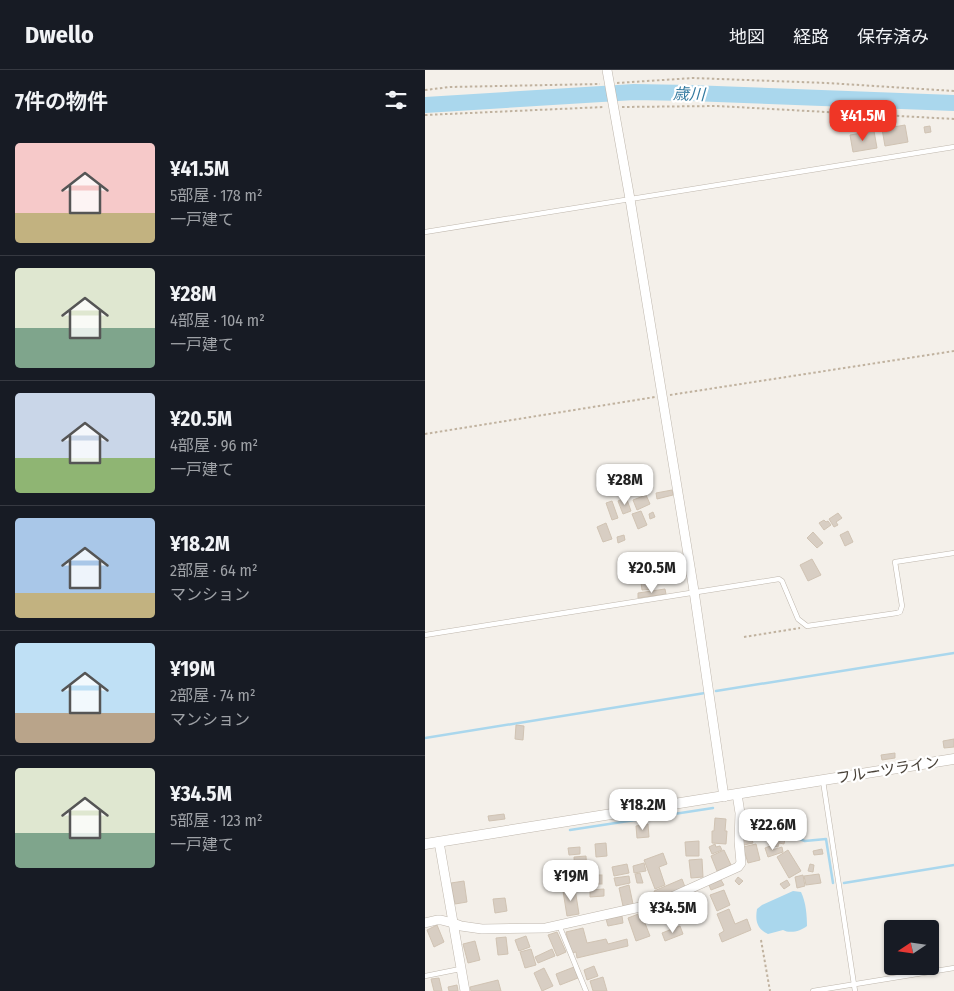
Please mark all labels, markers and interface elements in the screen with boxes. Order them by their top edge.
text: Dwello [25,21,94,49]
text: 地図 [729,26,765,48]
text: 経路 [793,26,829,48]
text: 保存済み [857,26,929,48]
water label: 歳川 [673,84,707,104]
icon: filters [382,86,410,114]
text: 7件の物件 [15,89,108,115]
pin: ¥41.5M [822,100,904,142]
text: ¥41.5M [840,106,886,125]
text: ¥41.5M [170,156,229,182]
icon: home [55,163,115,223]
text: 5部屋 · 178 m² [170,186,262,205]
text: 一戸建て [170,210,234,229]
text: ¥28M [170,281,216,307]
icon: home [55,288,115,348]
text: 4部屋 · 104 m² [170,311,265,330]
text: 一戸建て [170,335,234,354]
text: ¥20.5M [170,406,232,432]
icon: home [55,413,115,473]
text: 4部屋 · 96 m² [170,436,258,455]
text: 一戸建て [170,460,234,479]
pin: ¥28M [595,464,655,506]
text: ¥28M [607,470,643,489]
text: ¥18.2M [170,531,230,557]
icon: home [55,538,115,598]
pin: ¥20.5M [611,552,693,594]
text: ¥20.5M [628,558,676,577]
text: 2部屋 · 64 m² [170,561,257,580]
text: マンション [170,585,250,604]
text: ¥19M [170,656,215,682]
icon: home [55,663,115,723]
text: 2部屋 · 74 m² [170,686,255,705]
text: マンション [170,710,250,729]
street label: フルーツライン [835,753,941,787]
text: ¥34.5M [170,781,232,807]
icon: home [55,788,115,848]
pin: ¥18.2M [602,788,684,831]
text: ¥18.2M [620,795,666,814]
pin: ¥22.6M [732,808,814,851]
text: 5部屋 · 123 m² [170,811,263,830]
text: ¥22.6M [750,815,796,834]
text: 一戸建て [170,835,234,854]
pin: ¥19M [541,860,601,902]
text: ¥19M [554,866,588,885]
pin: ¥34.5M [632,892,714,934]
text: ¥34.5M [649,898,697,917]
north arrow [884,920,939,975]
map controls [884,920,939,975]

